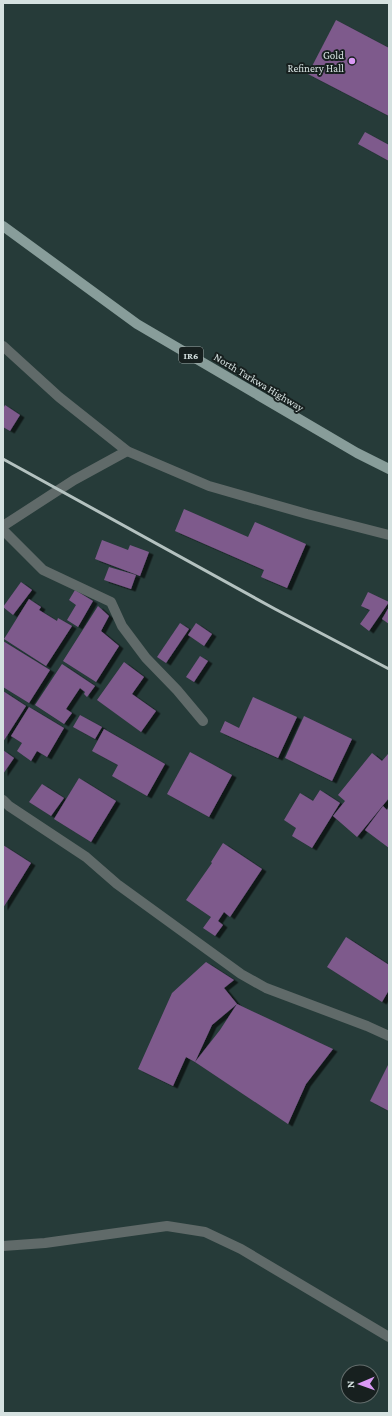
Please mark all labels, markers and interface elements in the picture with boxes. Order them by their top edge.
place label: Gold Refinery Hall [287,49,344,75]
marker: Gold Refinery Hall [347,56,357,66]
road number: IR6 [179,347,203,363]
street label: North Tarkwa Highway [212,350,307,415]
north arrow [340,1364,380,1404]
text: N [344,1380,356,1388]

